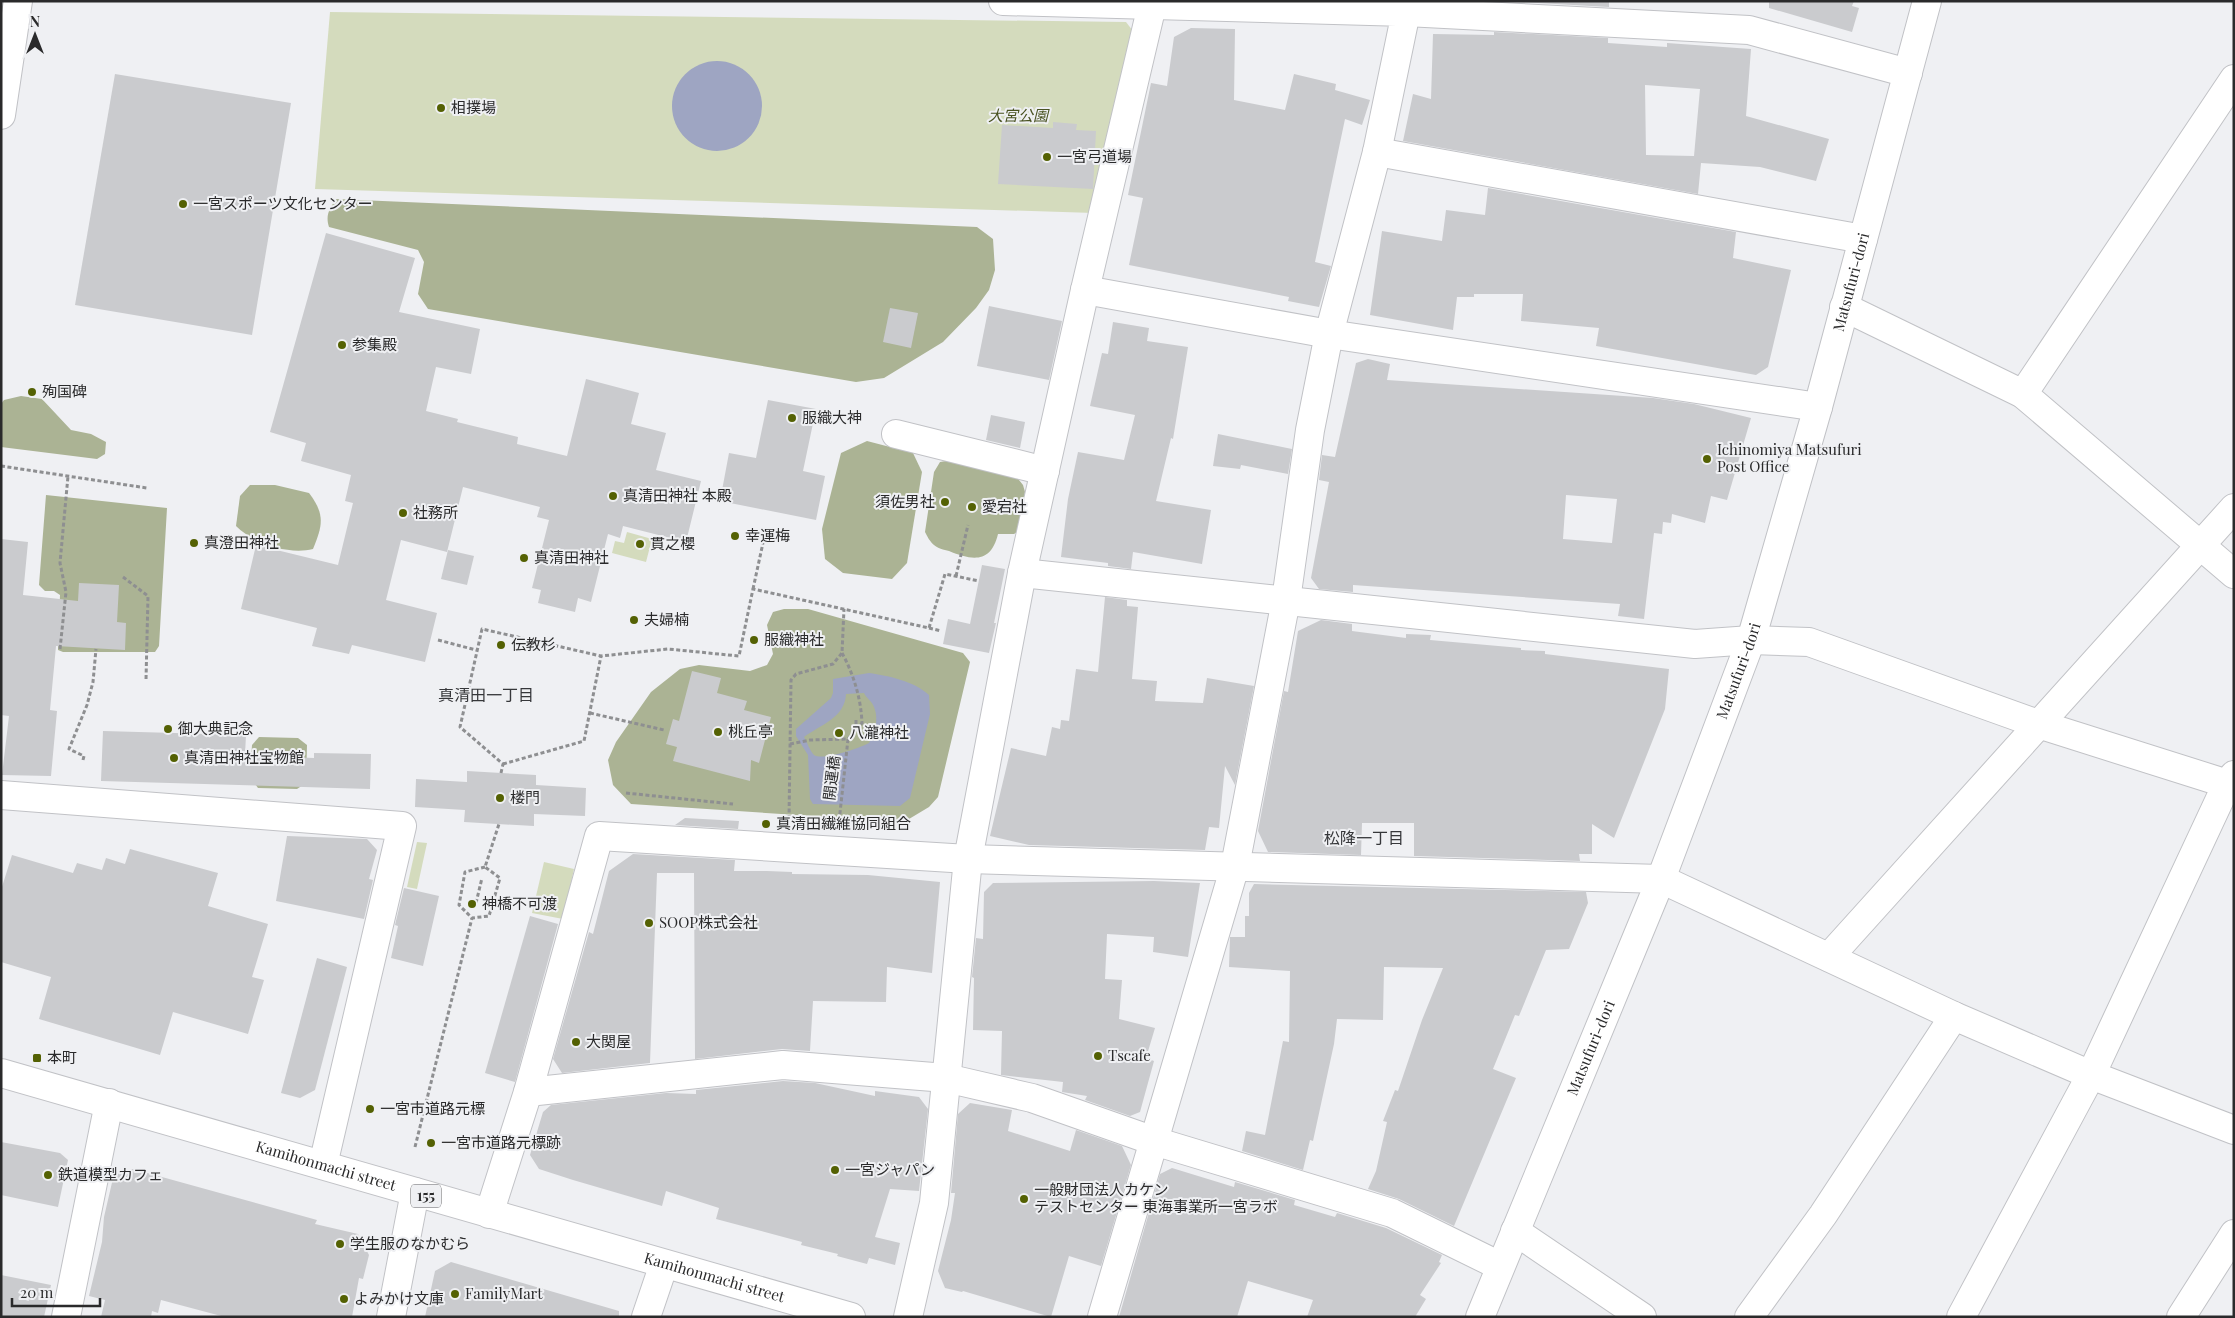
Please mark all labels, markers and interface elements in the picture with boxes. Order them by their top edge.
north arrow [10,10,60,60]
text: N [30,12,40,31]
place label: 相撲場 [451,97,496,117]
marker: 相撲場 [435,102,447,114]
park label: 大宮公園 [988,105,1050,125]
place label: 一宮弓道場 [1057,146,1132,166]
marker: 一宮弓道場 [1041,151,1053,163]
place label: 一宮スポーツ文化センター [193,193,373,213]
marker: 一宮スポーツ文化センター [177,198,189,210]
street label: Matsufuri-dori [1828,230,1874,333]
place label: 参集殿 [352,334,397,354]
marker: 参集殿 [336,339,348,351]
place label: 殉国碑 [42,381,87,401]
marker: 殉国碑 [26,386,38,398]
place label: 服織大神 [802,407,862,427]
marker: 服織大神 [786,412,798,424]
place label: Ichinomiya Matsufuri Post Office [1717,439,1862,476]
marker: Ichinomiya Matsufuri Post Office [1701,453,1713,465]
place label: 真清田神社 本殿 [623,485,732,505]
marker: 真清田神社 本殿 [607,490,619,502]
place label: 須佐男社 [875,491,935,511]
marker: 須佐男社 [939,496,951,508]
place label: 愛宕社 [982,496,1027,516]
marker: 愛宕社 [966,501,978,513]
place label: 社務所 [413,502,458,522]
marker: 社務所 [397,507,409,519]
place label: 幸運梅 [745,525,790,545]
marker: 幸運梅 [729,530,741,542]
place label: 真澄田神社 [204,532,279,552]
place label: 貫之櫻 [650,533,695,553]
marker: 真澄田神社 [188,537,200,549]
marker: 貫之櫻 [634,538,646,550]
place label: 真清田神社 [534,547,609,567]
marker: 真清田神社 [518,552,530,564]
place label: 夫婦楠 [644,609,689,629]
marker: 夫婦楠 [628,614,640,626]
street label: Matsufuri-dori [1711,620,1765,722]
place label: 服織神社 [764,629,824,649]
place label: 伝教杉 [511,634,556,654]
marker: 服織神社 [748,634,760,646]
marker: 伝教杉 [495,639,507,651]
district label: 真清田一丁目 [438,684,534,705]
place label: 御大典記念 [178,718,253,738]
place label: 桃丘亭 [728,721,773,741]
place label: 八瀧神社 [849,722,909,742]
marker: 御大典記念 [162,723,174,735]
marker: 桃丘亭 [712,726,724,738]
marker: 八瀧神社 [833,727,845,739]
place label: 真清田神社宝物館 [184,747,304,767]
marker: 真清田神社宝物館 [168,752,180,764]
street label: 開運橋 [818,754,844,801]
place label: 楼門 [510,787,540,807]
marker: 楼門 [494,792,506,804]
place label: 真清田繊維協同組合 [776,813,911,833]
marker: 真清田繊維協同組合 [760,818,772,830]
district label: 松降一丁目 [1324,827,1404,848]
place label: 神橋不可渡 [482,893,557,913]
marker: 神橋不可渡 [466,898,478,910]
place label: SOOP株式会社 [659,912,758,932]
marker: SOOP株式会社 [643,917,655,929]
street label: Matsufuri-dori [1562,996,1619,1098]
place label: 大関屋 [586,1031,631,1051]
marker: 大関屋 [570,1036,582,1048]
place label: Tscafe [1108,1045,1151,1065]
place label: 本町 [47,1047,77,1067]
marker: Tscafe [1092,1050,1104,1062]
marker: 本町 [31,1052,43,1064]
place label: 一宮市道路元標 [380,1098,485,1118]
marker: 一宮市道路元標 [364,1103,376,1115]
place label: 一宮市道路元標跡 [441,1132,561,1152]
street label: Kamihonmachi street [254,1136,399,1195]
marker: 一宮市道路元標跡 [425,1137,437,1149]
place label: 一宮ジャパン [845,1159,935,1179]
place label: 鉄道模型カフェ [58,1164,163,1184]
marker: 一宮ジャパン [829,1164,841,1176]
marker: 鉄道模型カフェ [42,1169,54,1181]
place label: 一般財団法人カケン テストセンター 東海事業所一宮ラボ [1034,1179,1278,1216]
road number: 155 [411,1184,441,1208]
marker: 一般財団法人カケン テストセンター 東海事業所一宮ラボ [1018,1193,1030,1205]
place label: 学生服のなかむら [350,1233,470,1253]
marker: 学生服のなかむら [334,1238,346,1250]
street label: Kamihonmachi street [642,1247,788,1307]
scale bar [12,1276,100,1308]
text: 20 m [20,1282,54,1302]
place label: FamilyMart [465,1283,543,1303]
place label: よみかけ文庫 [354,1288,444,1308]
marker: FamilyMart [449,1288,461,1300]
marker: よみかけ文庫 [338,1293,350,1305]

